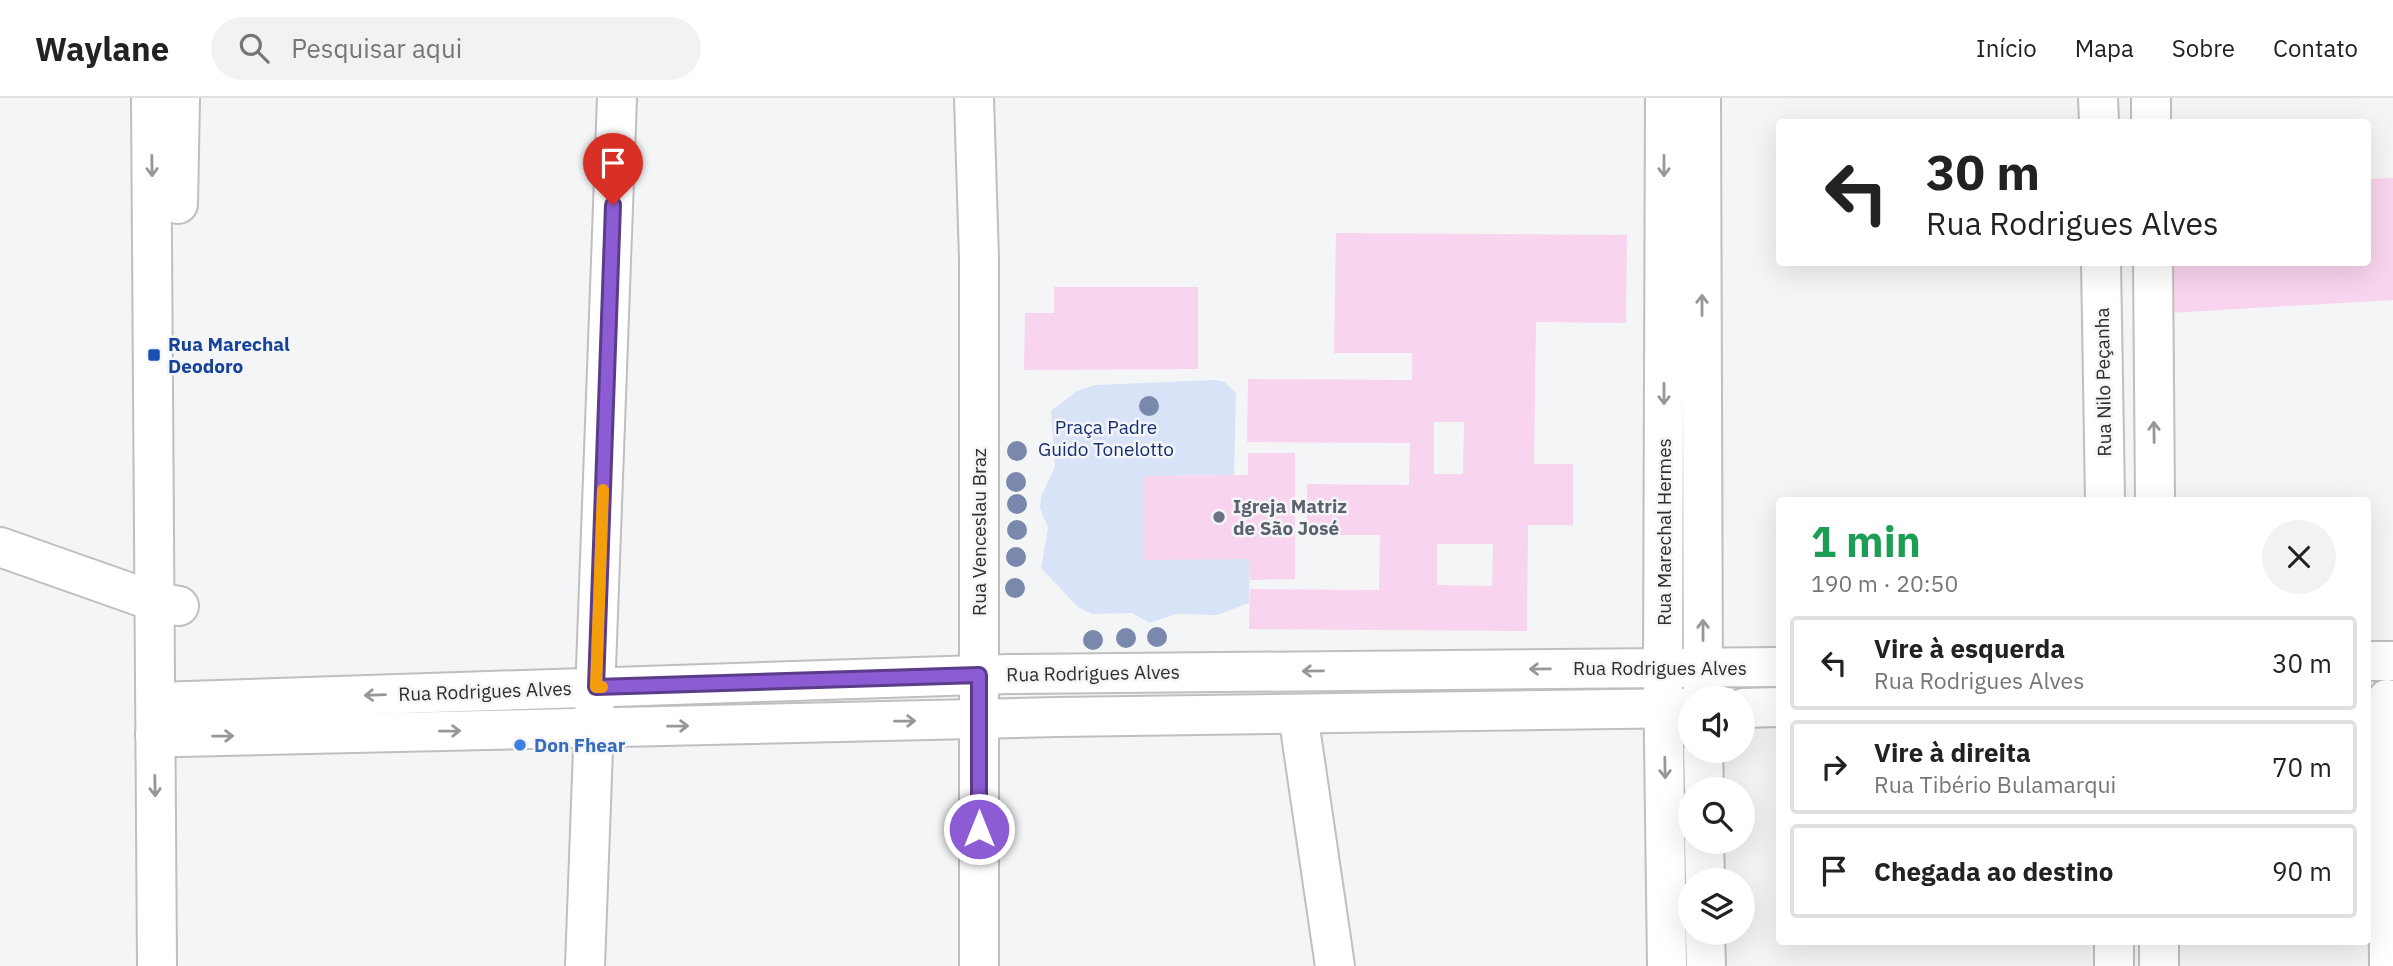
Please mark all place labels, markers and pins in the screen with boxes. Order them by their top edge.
pin [583,133,643,205]
place label: Rua Marechal Deodoro [168,332,290,378]
marker: Rua Marechal Deodoro [146,347,162,363]
place label: Igreja Matriz de São José [1233,494,1347,540]
marker: Igreja Matriz de São José [1211,509,1227,525]
place label: Don Fhear [534,733,626,757]
marker: Don Fhear [512,737,528,753]

